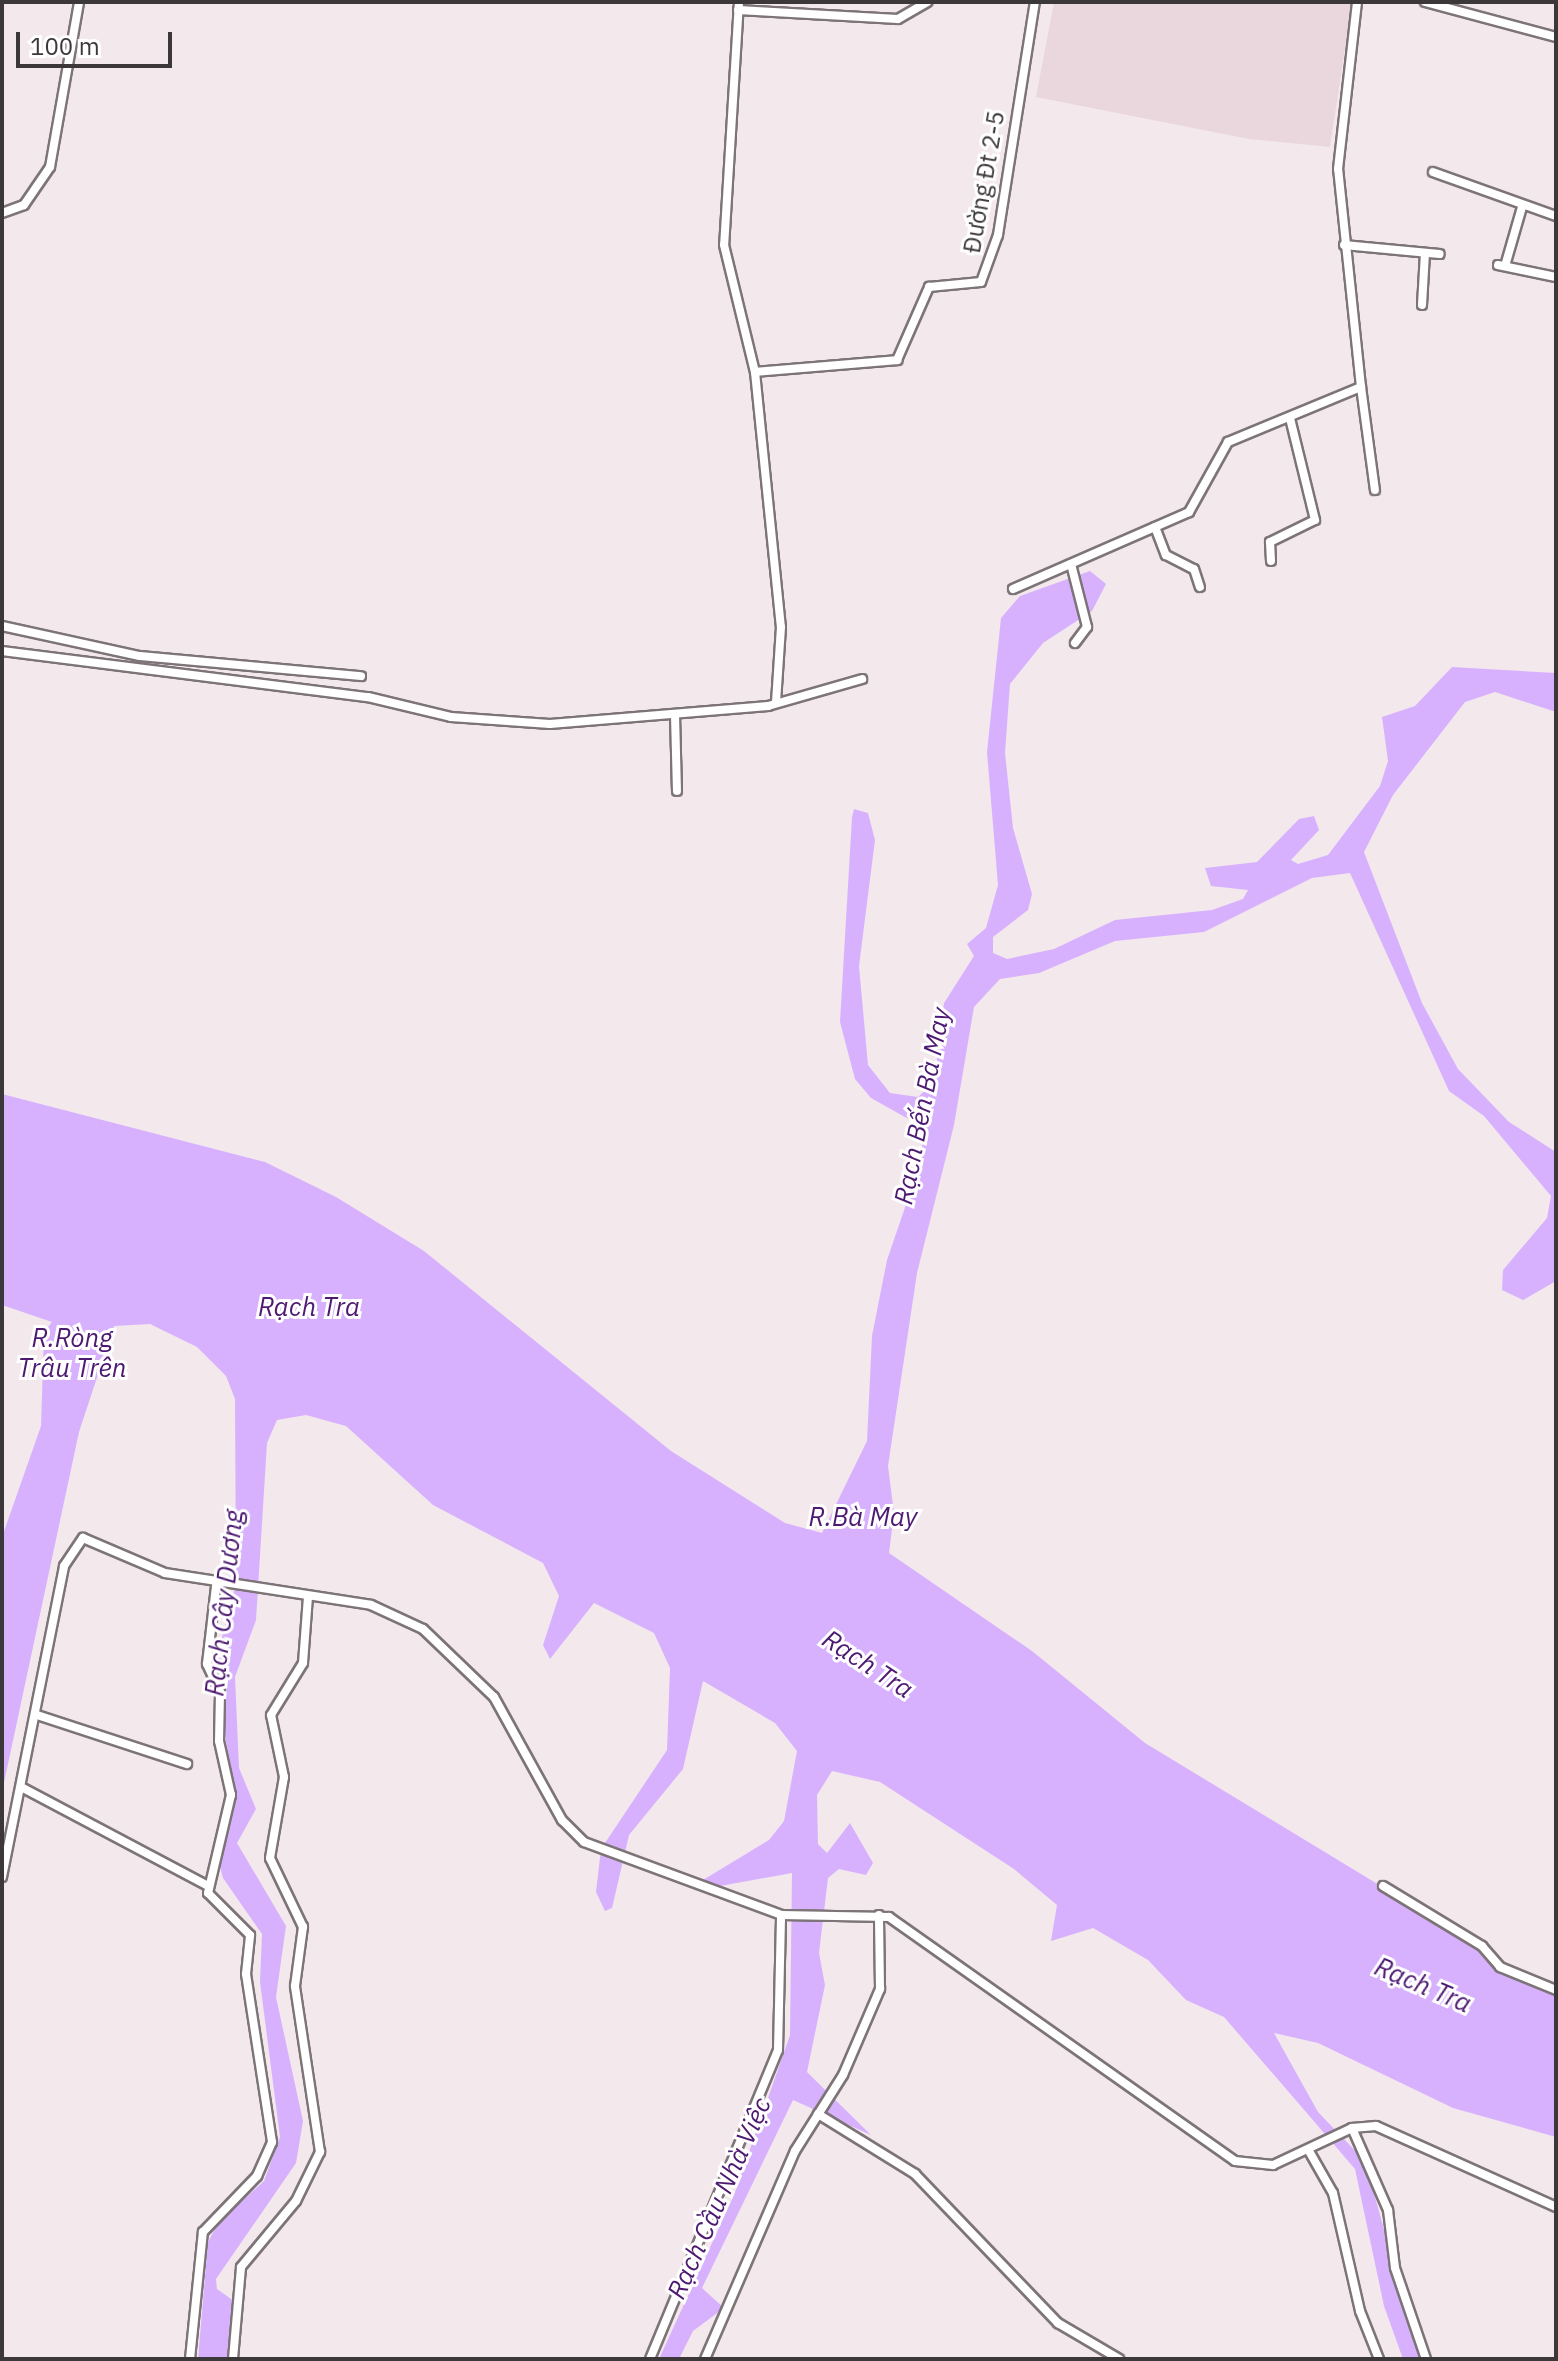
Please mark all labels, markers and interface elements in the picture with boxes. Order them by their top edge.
scale bar [20,16,176,66]
text: 100 m [30,30,100,62]
street label: Đường Đt 2-5 [957,109,1011,255]
water label: Rạch Bến Bà May [888,1005,956,1207]
water label: Rạch Tra [258,1291,360,1323]
water label: R.Ròng Trâu Trên [17,1322,127,1384]
water label: R.Bà May [809,1501,917,1533]
water label: Rạch Cây Dương [199,1508,249,1698]
water label: Rạch Tra [817,1623,919,1705]
water label: Rạch Tra [1370,1951,1476,2019]
water label: Rạch Cầu Nhà Việc [661,2092,777,2304]

